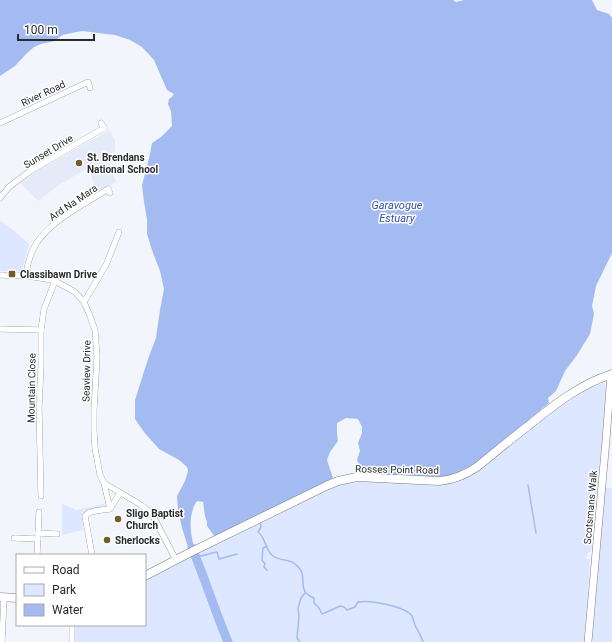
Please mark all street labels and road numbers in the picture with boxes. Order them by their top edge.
street label: River Road [19,78,67,108]
street label: Sunset Drive [22,132,75,170]
street label: Ard Na Mara [47,182,99,223]
street label: Seaview Drive [80,340,93,402]
street label: Mountain Close [25,353,38,423]
street label: Rosses Point Road [355,463,439,476]
street label: Scotsmans Walk [582,469,599,545]

